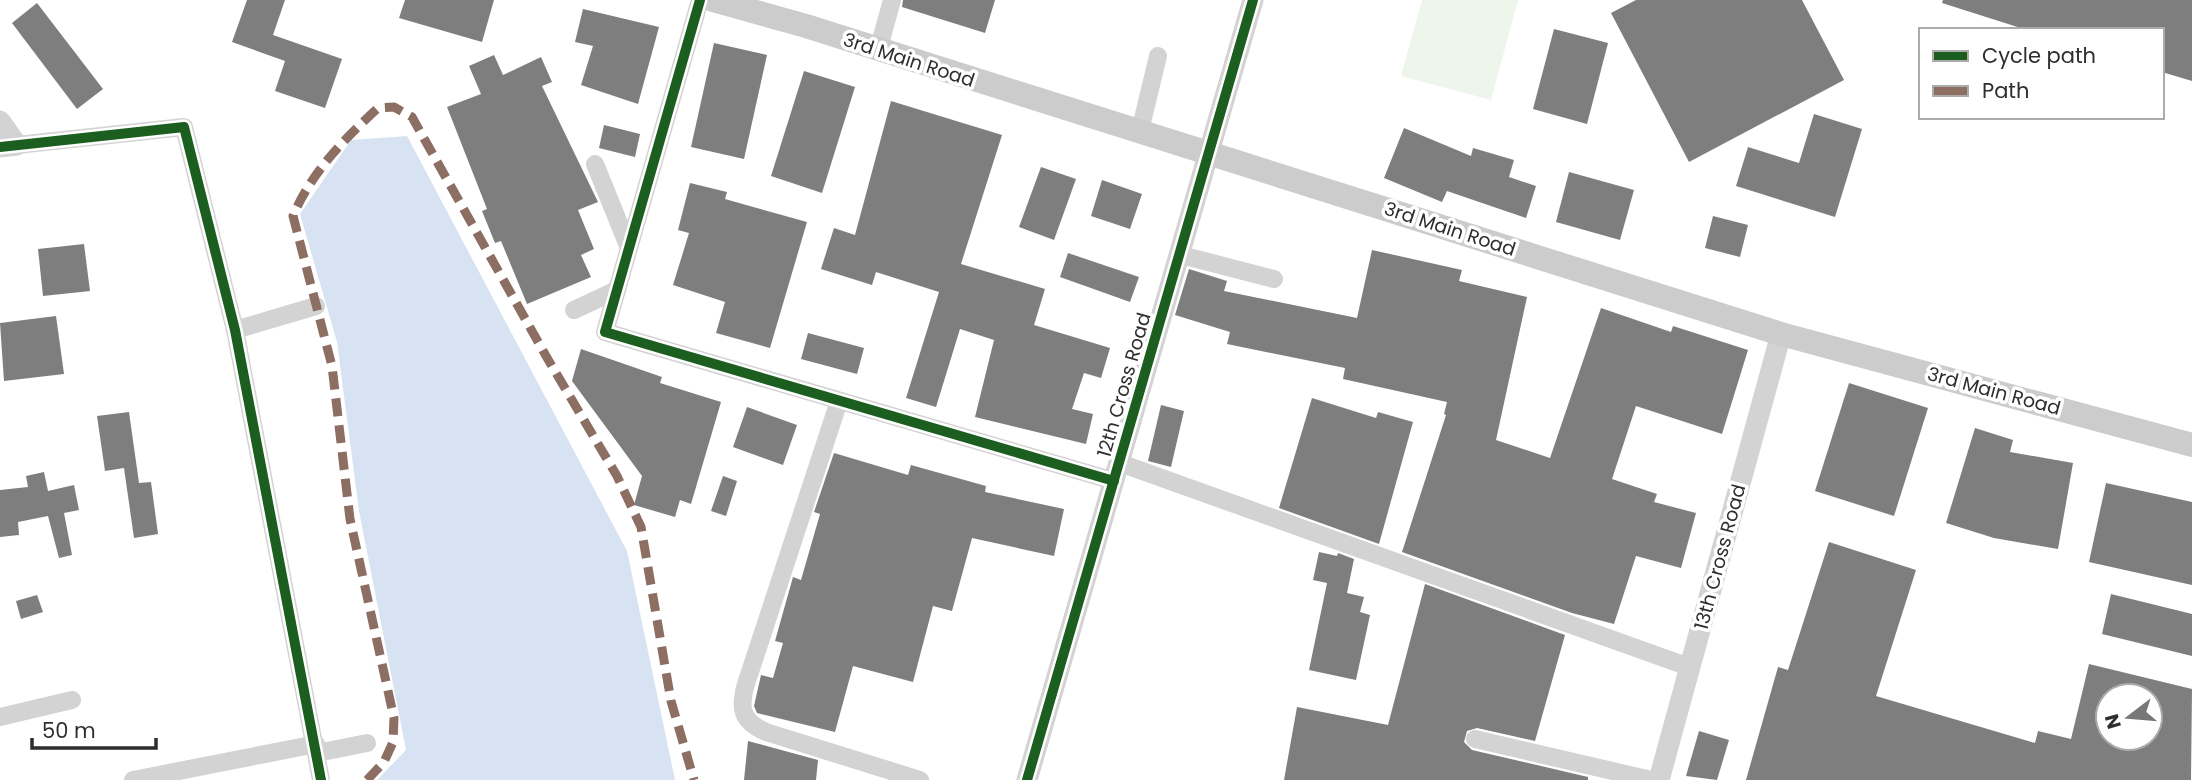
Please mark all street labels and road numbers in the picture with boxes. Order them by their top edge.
street label: 3rd Main Road [840,26,978,94]
street label: 3rd Main Road [1381,195,1519,263]
street label: 12th Cross Road [1090,309,1158,461]
street label: 3rd Main Road [1924,360,2064,422]
street label: 13th Cross Road [1688,481,1752,633]

